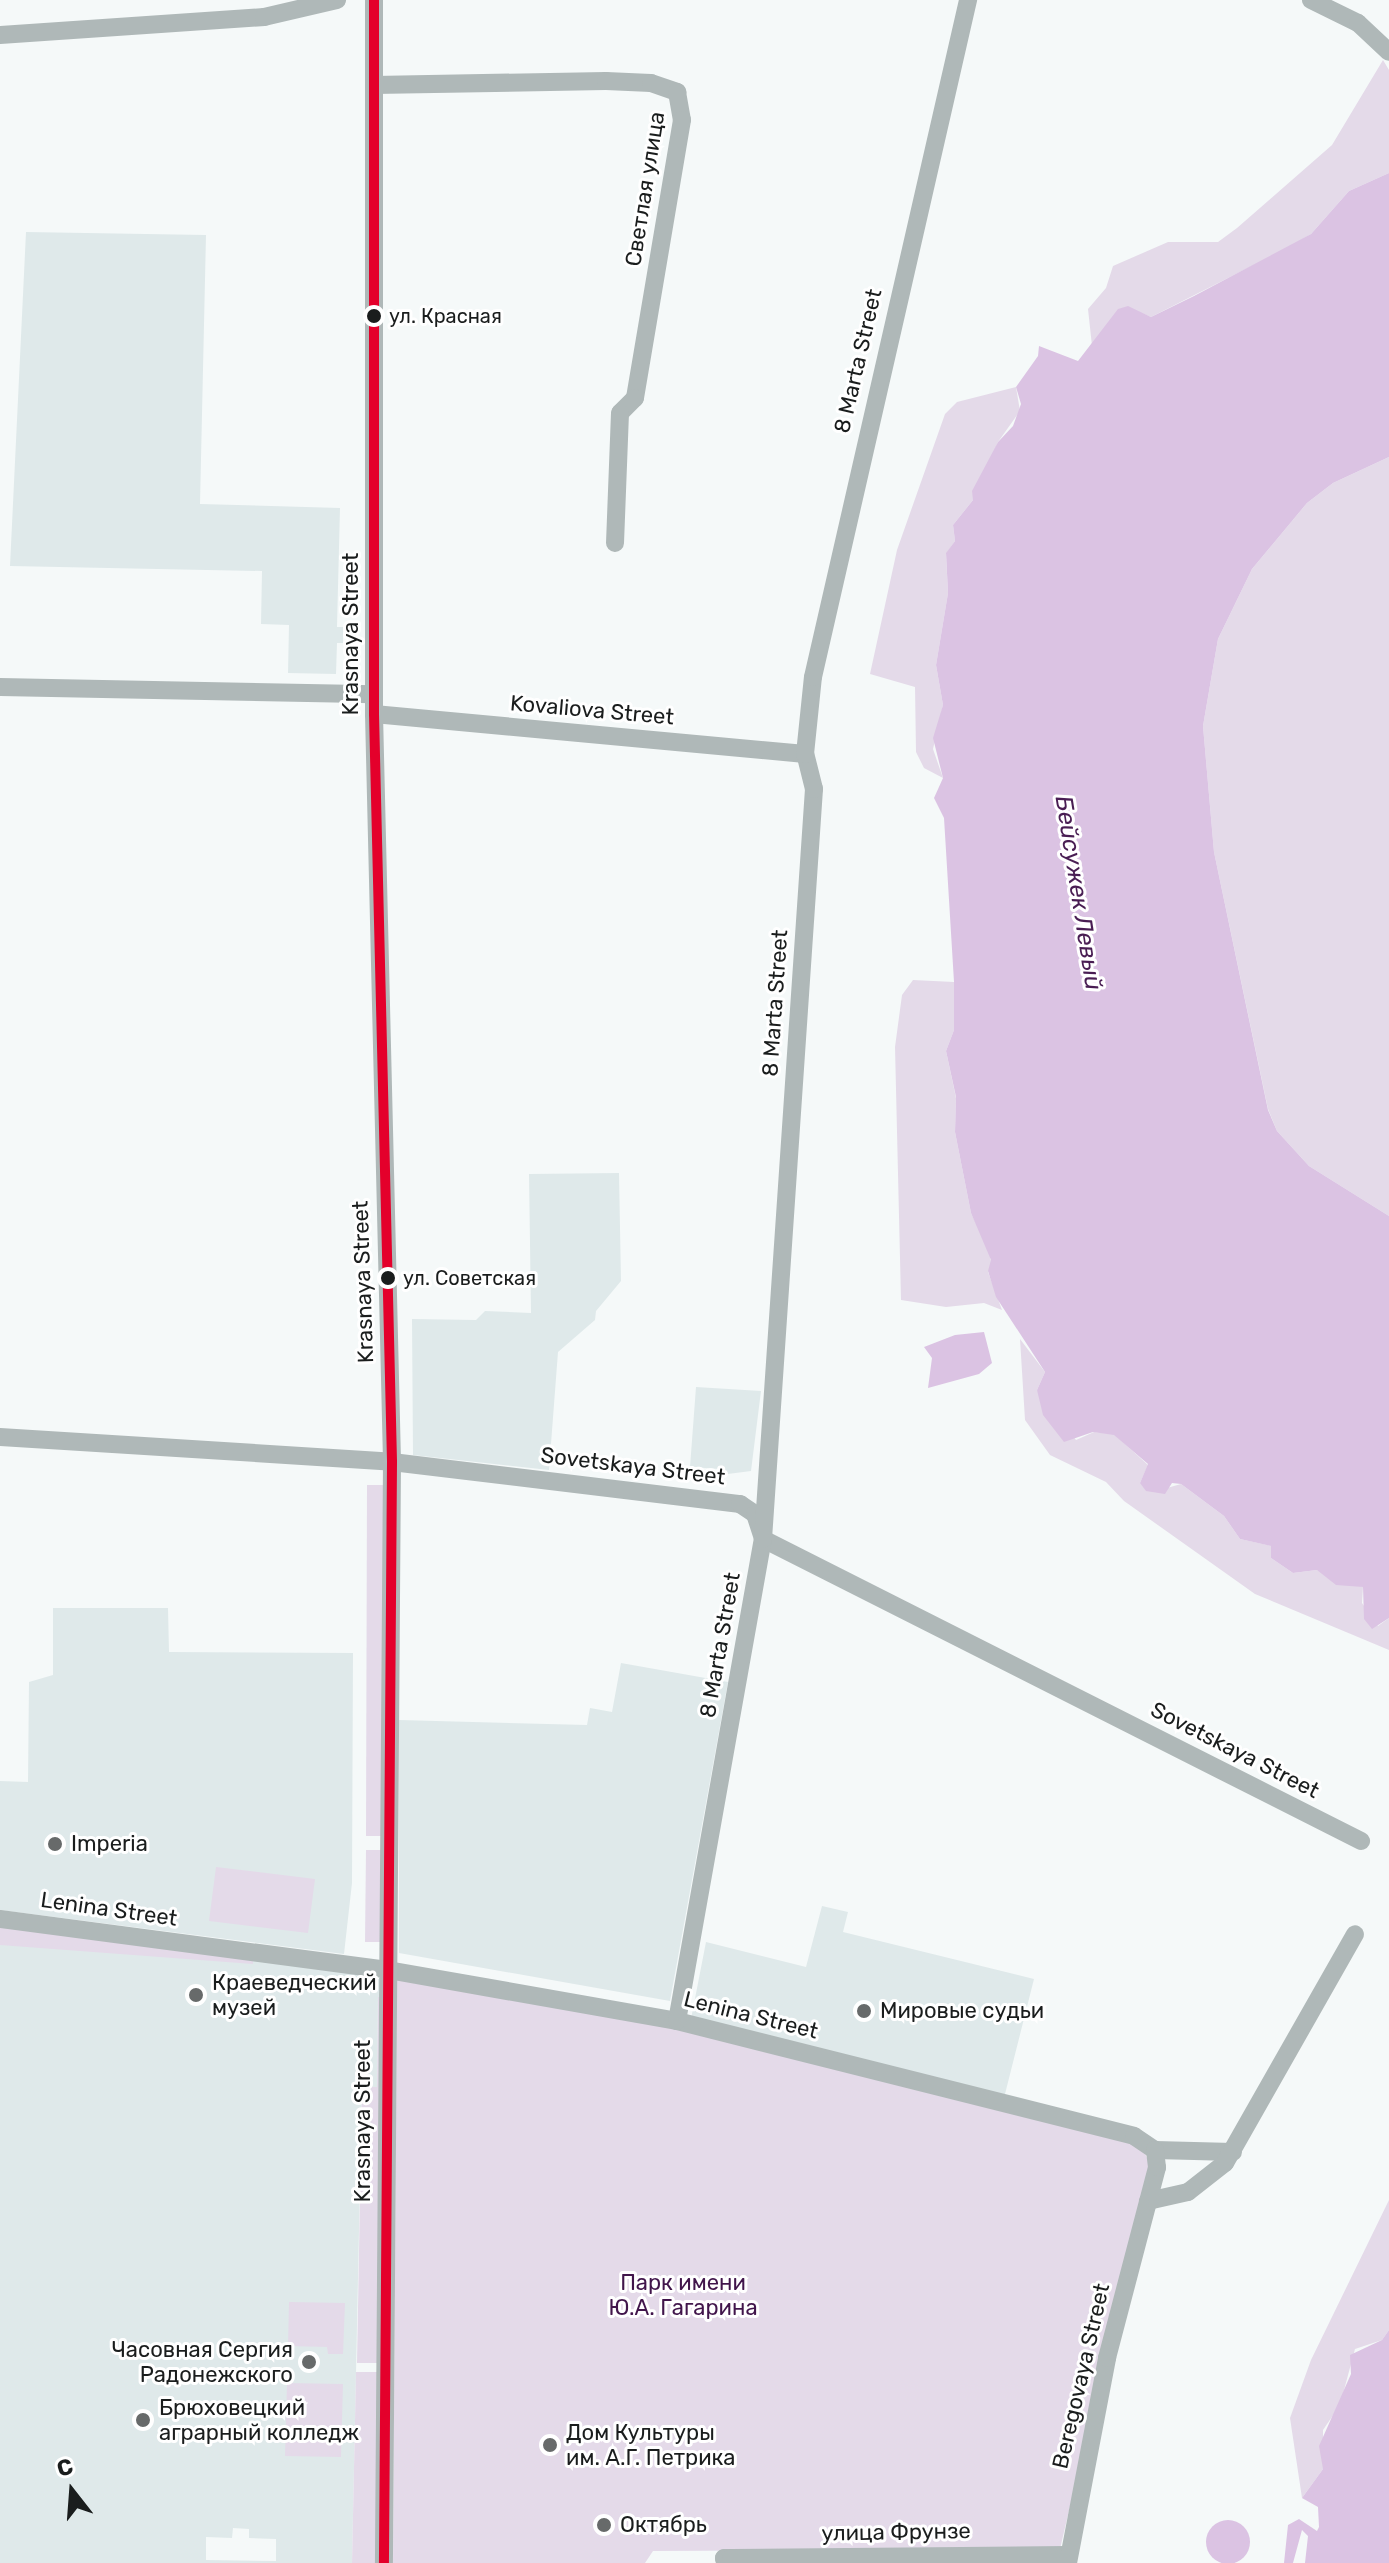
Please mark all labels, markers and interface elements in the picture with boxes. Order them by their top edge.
street label: Светлая улица [620,110,670,268]
street label: 8 Marta Street [829,286,887,436]
place label: ул. Красная [389,304,502,328]
marker: ул. Красная [366,308,382,324]
street label: Krasnaya Street [338,553,364,715]
street label: Kovaliova Street [509,690,675,730]
water label: Бейсужек Левый [1048,794,1108,992]
street label: 8 Marta Street [757,929,793,1077]
street label: Krasnaya Street [347,1200,379,1364]
place label: ул. Советская [403,1266,536,1290]
marker: ул. Советская [380,1270,396,1286]
street label: Sovetskaya Street [539,1442,727,1490]
street label: 8 Marta Street [694,1570,746,1720]
street label: Sovetskaya Street [1146,1696,1324,1804]
place label: Imperia [71,1831,148,1857]
marker: Imperia [46,1835,64,1853]
street label: Lenina Street [39,1886,179,1932]
place label: Краеведческий музей [212,1969,377,2020]
marker: Краеведческий музей [187,1986,205,2004]
street label: Lenina Street [681,1986,821,2044]
place label: Мировые судьи [880,1998,1044,2024]
marker: Мировые судьи [855,2002,873,2020]
street label: Krasnaya Street [350,2040,376,2202]
park label: Парк имени Ю.А. Гагарина [608,2269,758,2320]
street label: Beregovaya Street [1047,2281,1115,2471]
place label: Часовная Сергия Радонежского [112,2336,293,2388]
marker: Часовная Сергия Радонежского [300,2353,318,2371]
place label: Брюховецкий аграрный колледж [159,2394,359,2446]
marker: Брюховецкий аграрный колледж [134,2411,152,2429]
place label: Дом Культуры им. А.Г. Петрика [566,2419,735,2470]
marker: Дом Культуры им. А.Г. Петрика [541,2436,559,2454]
north arrow [32,2451,112,2531]
text: С [53,2452,76,2483]
place label: Октябрь [620,2512,707,2538]
marker: Октябрь [595,2516,613,2534]
street label: улица Фрунзе [821,2517,971,2547]

